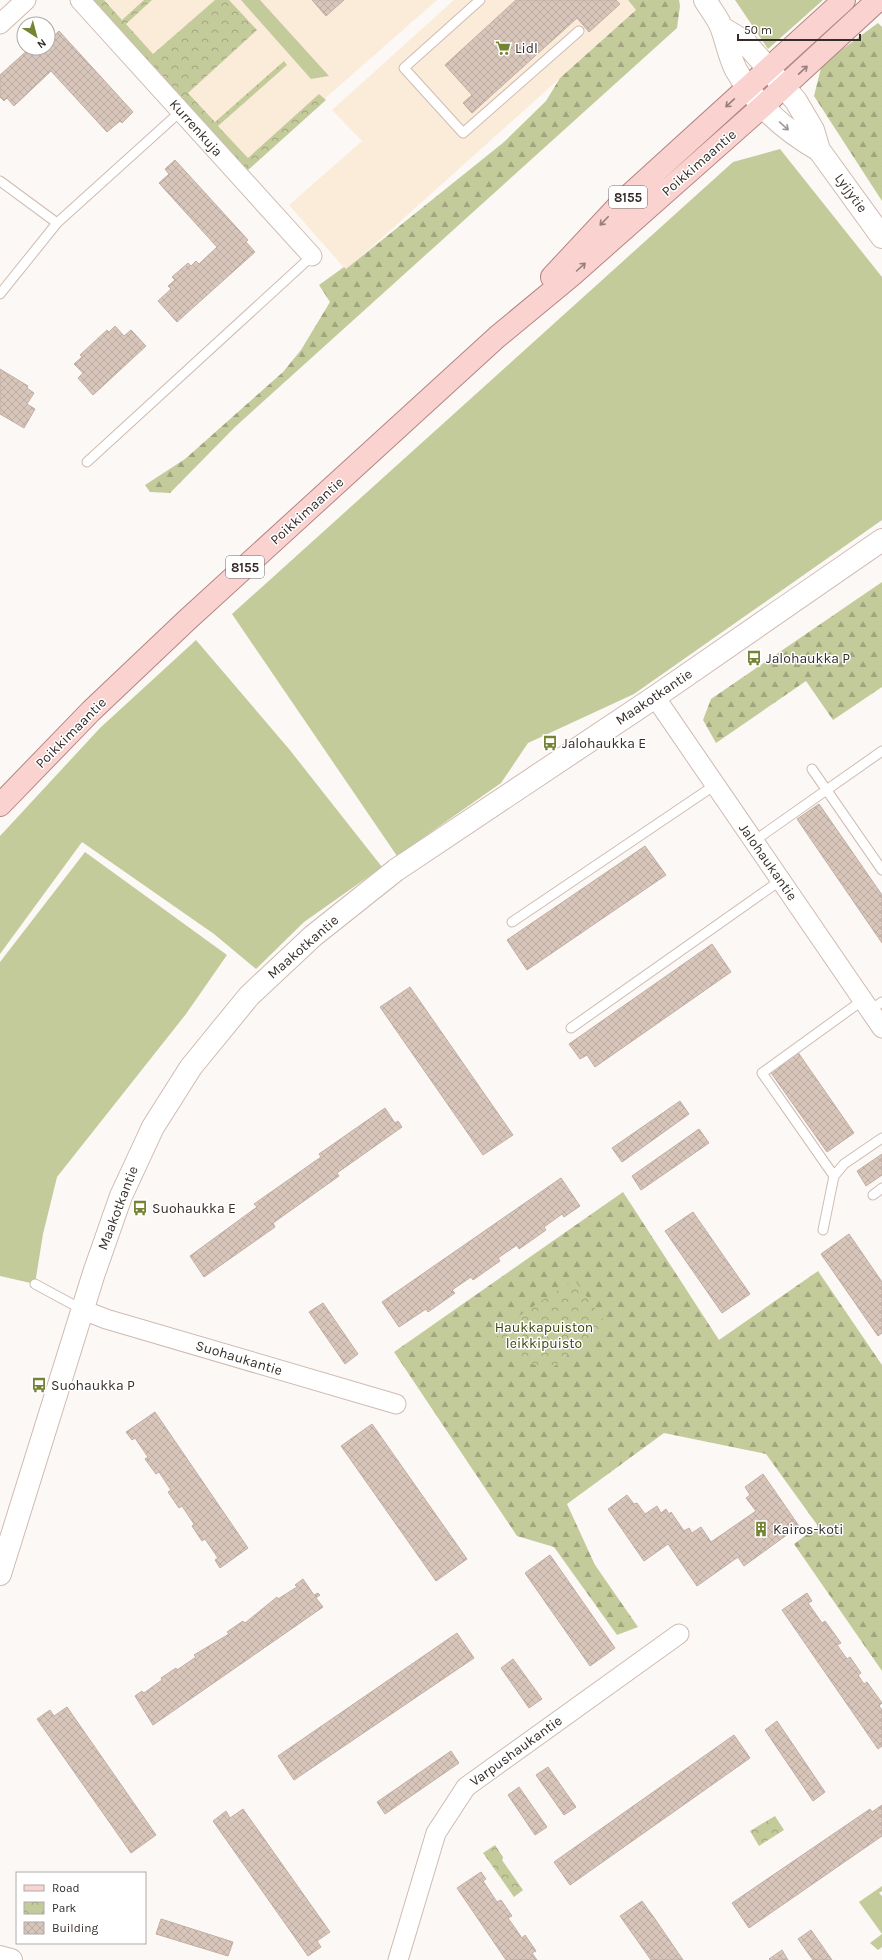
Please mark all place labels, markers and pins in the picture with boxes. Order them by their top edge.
supermarket icon: Lidl [494,39,512,57]
place label: Lidl [515,40,538,57]
bus stop icon: Jalohaukka P [745,649,763,667]
place label: Jalohaukka P [766,650,850,667]
bus stop icon: Jalohaukka E [541,734,559,752]
place label: Jalohaukka E [562,735,646,752]
bus stop icon: Suohaukka E [131,1199,149,1217]
place label: Suohaukka E [152,1200,236,1217]
bus stop icon: Suohaukka P [30,1376,48,1394]
place label: Suohaukka P [51,1377,135,1394]
building icon: Kairos-koti [752,1520,770,1538]
place label: Kairos-koti [773,1521,843,1538]

